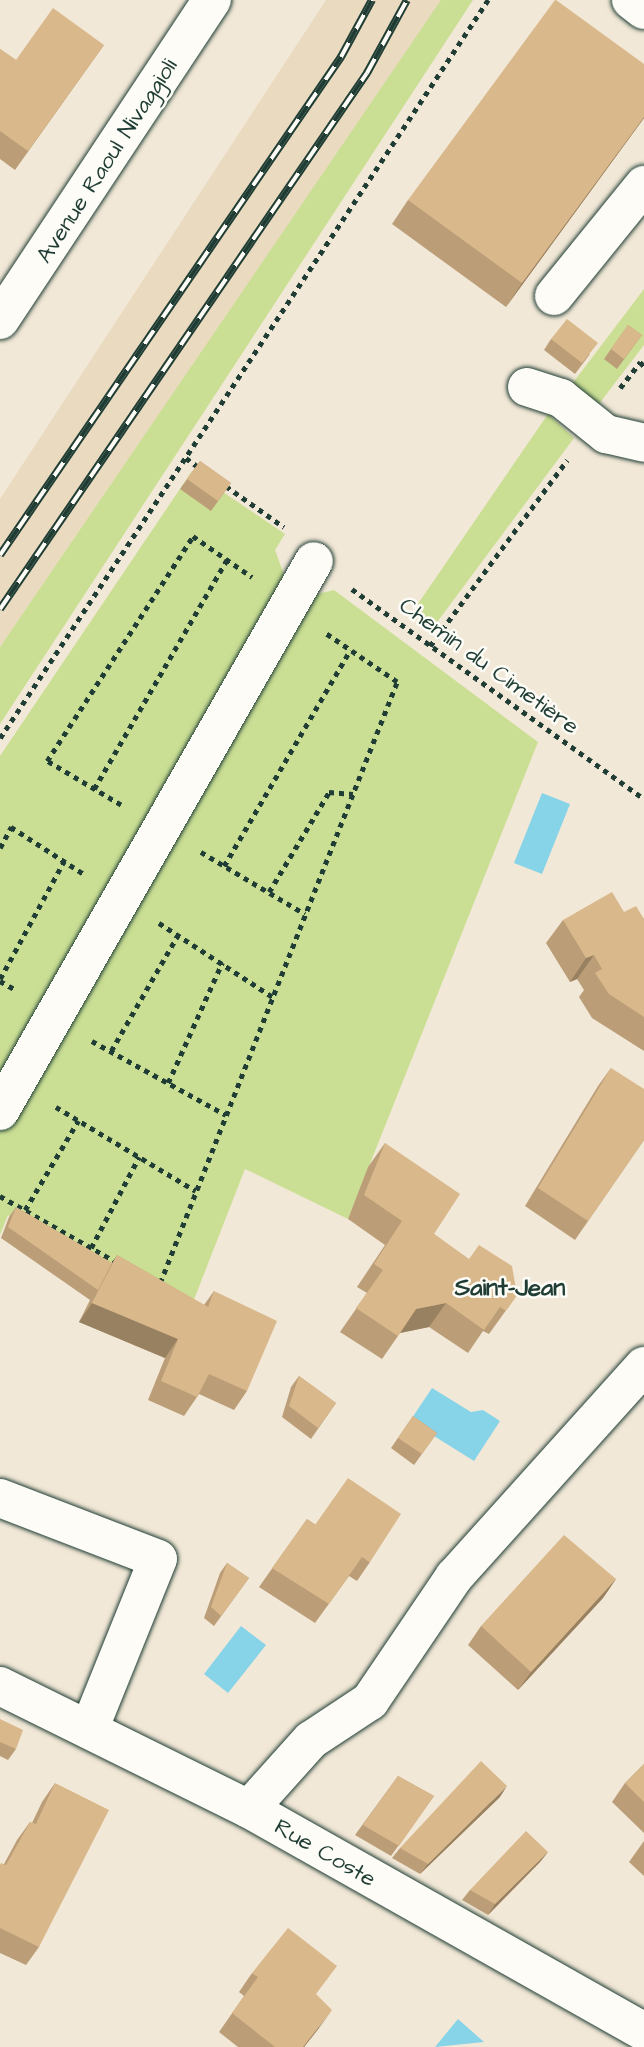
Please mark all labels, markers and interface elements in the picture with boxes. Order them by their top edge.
street label: Avenue Raoul Nivaggioli [31,54,183,268]
street label: Chemin du Cimetière [394,592,584,740]
district label: Saint-Jean [455,1275,565,1303]
street label: Rue Coste [269,1813,381,1893]

